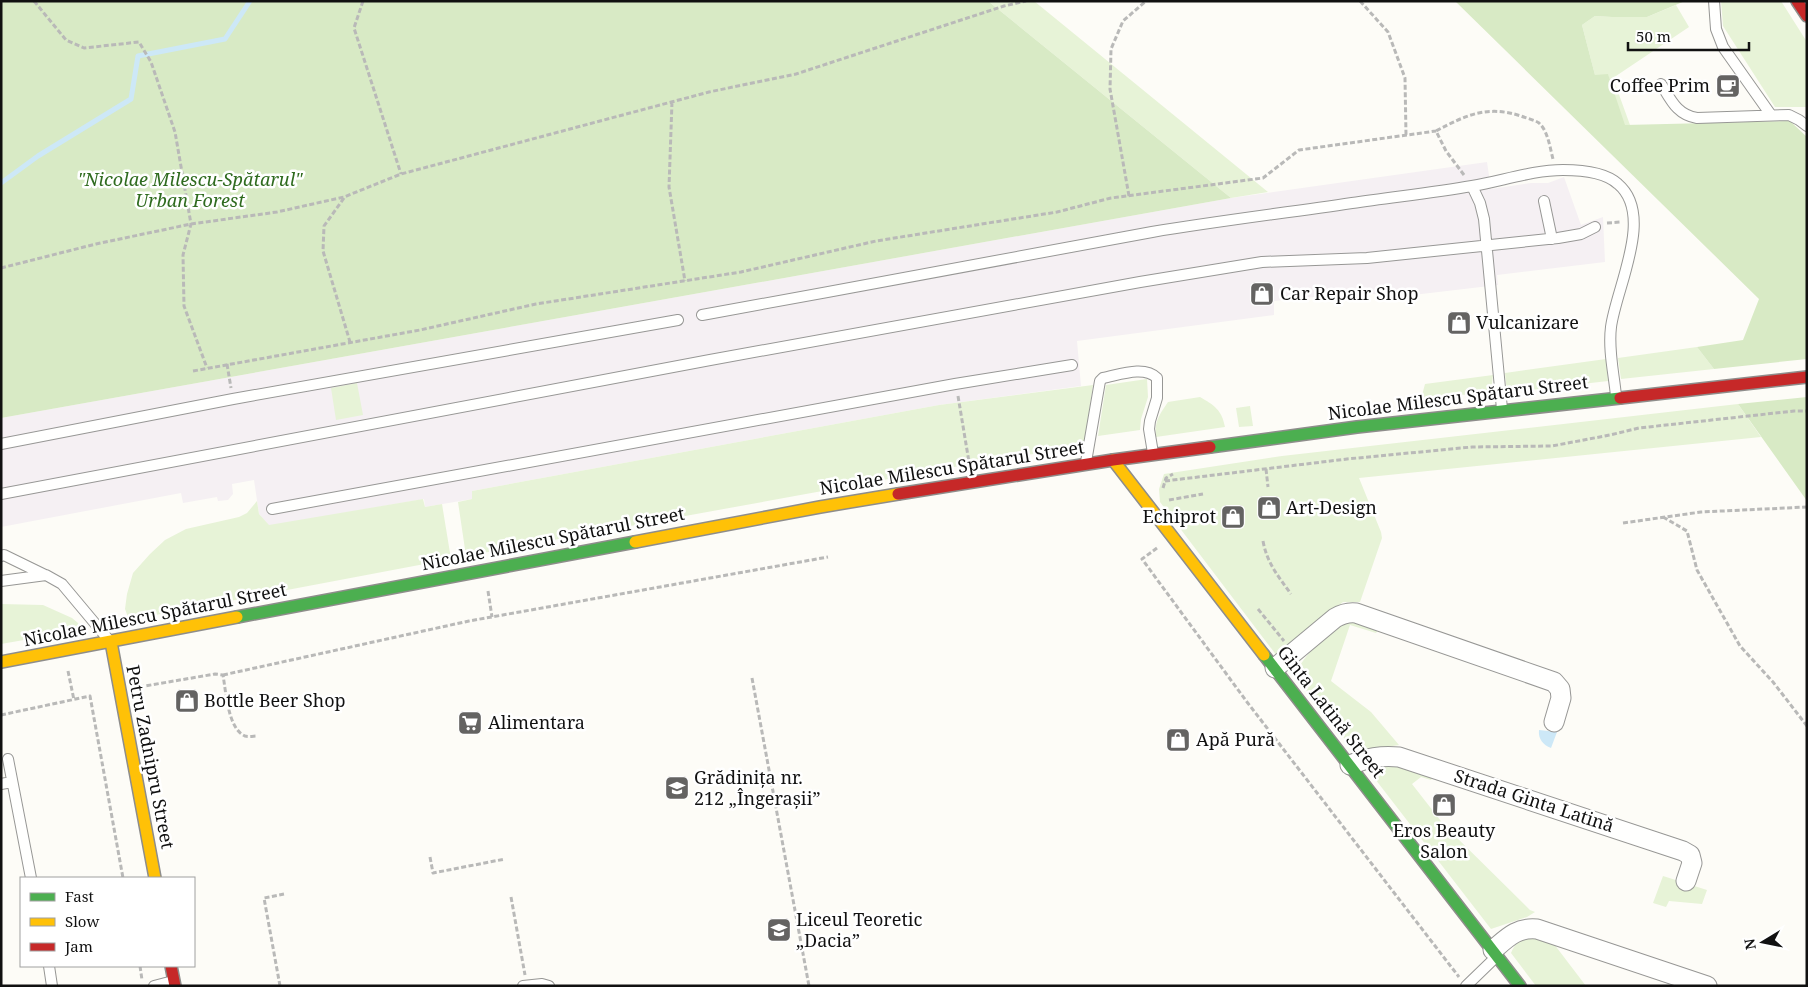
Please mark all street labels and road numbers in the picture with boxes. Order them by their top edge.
street label: Nicolae Milescu Spătaru Street [1326,369,1589,425]
street label: Nicolae Milescu Spătarul Street [818,434,1086,500]
street label: Nicolae Milescu Spătarul Street [419,501,686,575]
street label: Nicolae Milescu Spătarul Street [21,577,288,651]
street label: Ginta Latină Street [1273,640,1391,782]
street label: Petru Zadnipru Street [121,663,181,851]
street label: Strada Ginta Latină [1451,763,1617,837]

